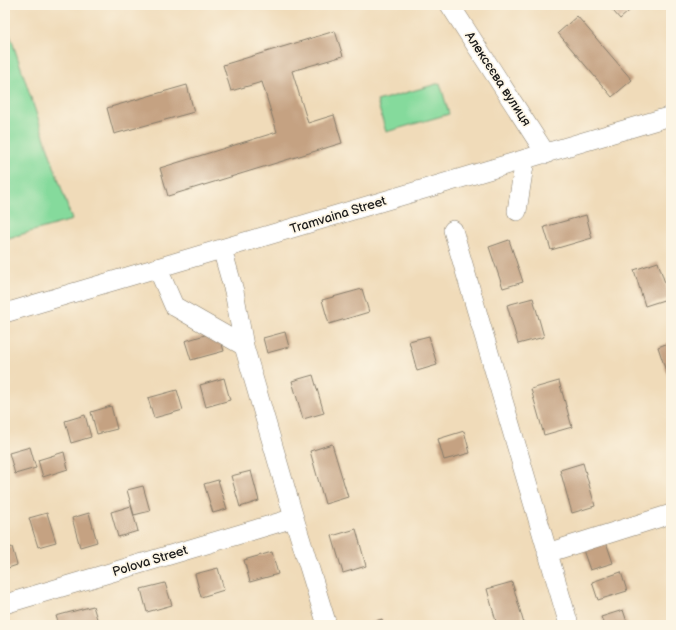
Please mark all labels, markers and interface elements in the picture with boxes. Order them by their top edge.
street label: Алексєєва вулиця [461,28,535,129]
street label: Tramvaina Street [288,193,388,237]
street label: Polova Street [111,542,189,580]

